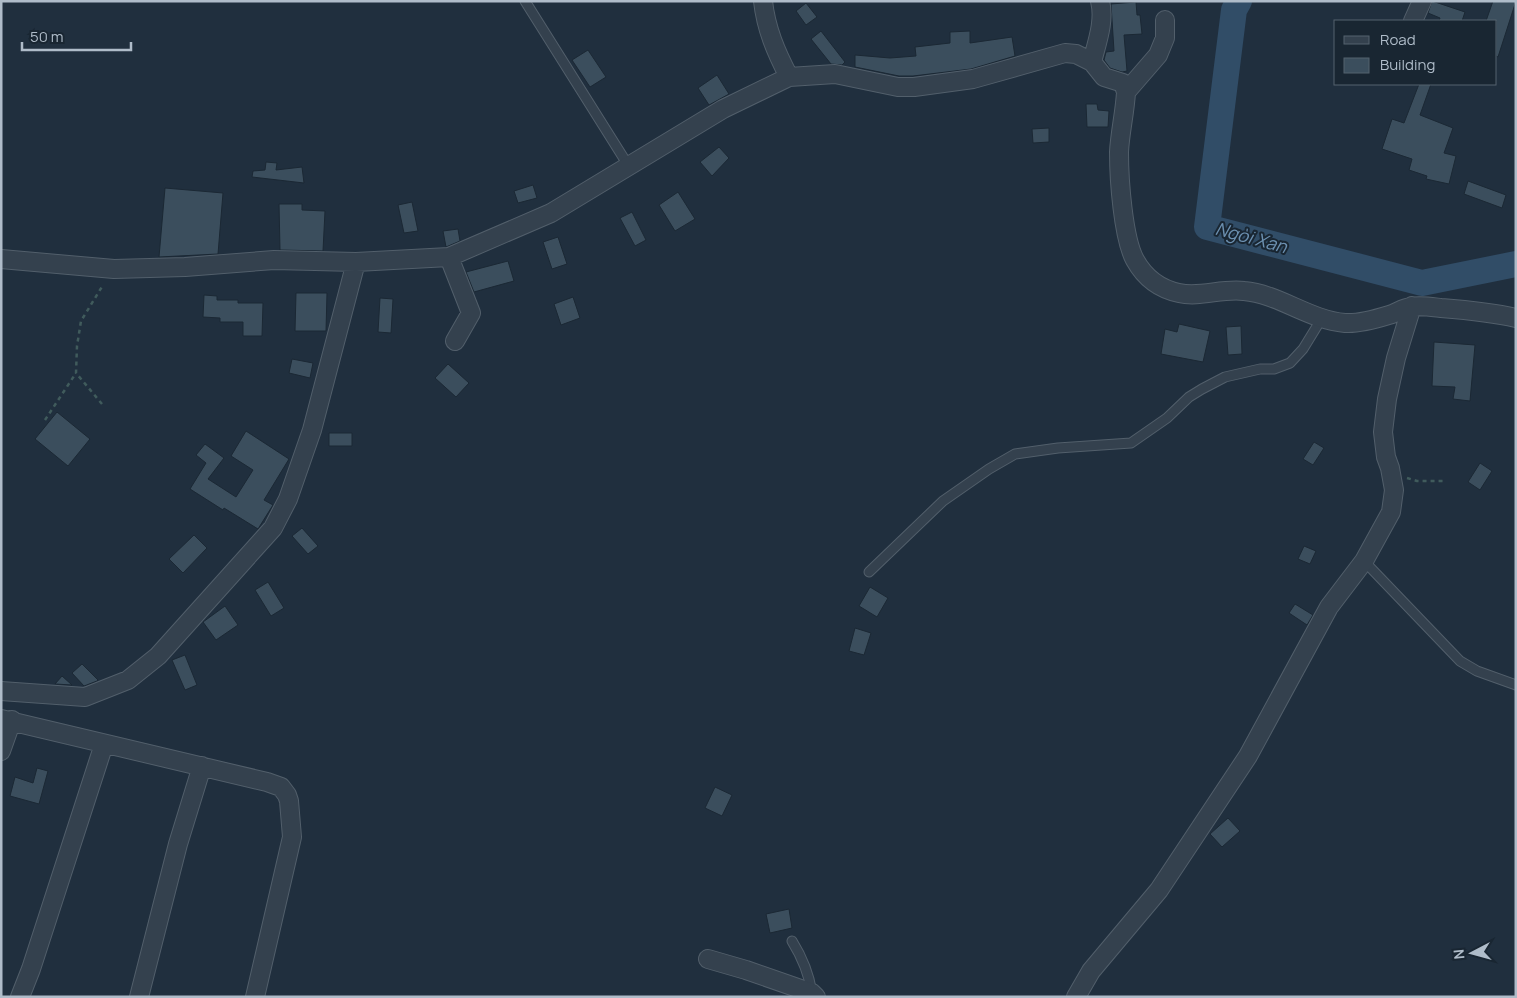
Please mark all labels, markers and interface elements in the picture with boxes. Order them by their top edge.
scale bar [22,20,131,52]
legend [1334,20,1497,85]
text: 50 m [30,26,64,47]
text: Road [1380,29,1416,50]
text: Building [1380,54,1435,75]
water label: Ngòi Xan [1213,216,1291,258]
north arrow [1447,928,1497,978]
text: N [1449,948,1469,960]

